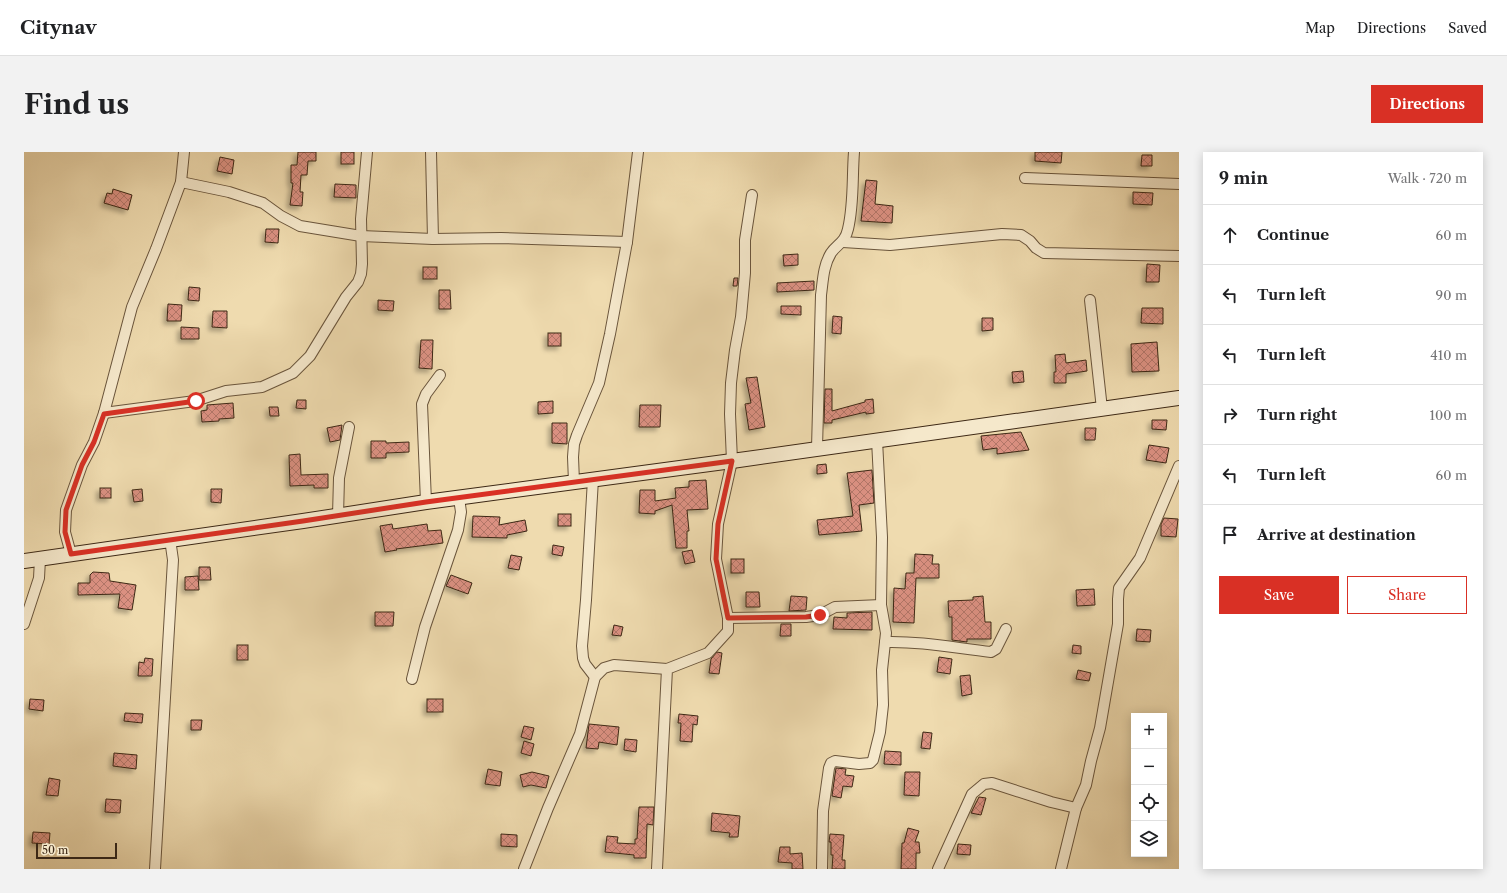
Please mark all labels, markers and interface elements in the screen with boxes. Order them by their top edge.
text: Citynav [20,16,97,39]
text: Map [1305,19,1335,37]
text: Directions [1357,19,1426,37]
text: Saved [1448,19,1487,37]
button: Directions [1371,85,1483,123]
text: Find us [24,87,129,121]
text: 9 min [1219,168,1268,188]
text: Walk · 720 m [1388,170,1467,186]
icon: ahead [1219,224,1241,246]
text: Continue [1257,225,1329,244]
text: 60 m [1436,227,1467,243]
icon: left [1219,284,1241,306]
text: Turn left [1257,285,1326,304]
text: 90 m [1436,287,1467,303]
icon: left [1219,344,1241,366]
text: Turn left [1257,345,1326,364]
text: 410 m [1430,347,1467,363]
route start [187,392,205,410]
icon: right [1219,404,1241,426]
text: Turn right [1257,405,1337,424]
text: 100 m [1429,407,1467,423]
icon: left [1219,464,1241,486]
text: Turn left [1257,465,1326,484]
text: 60 m [1436,467,1467,483]
icon: arrive [1219,524,1241,546]
text: Arrive at destination [1257,525,1416,544]
button: Save [1219,576,1339,614]
button: Share [1347,576,1467,614]
route end [811,606,829,624]
map controls [1131,713,1167,857]
button: + [1131,713,1167,749]
button: − [1131,749,1167,785]
button: locate [1131,785,1167,821]
button: layers [1131,821,1167,857]
scale bar [36,841,117,860]
text: 50 m [42,843,68,857]

